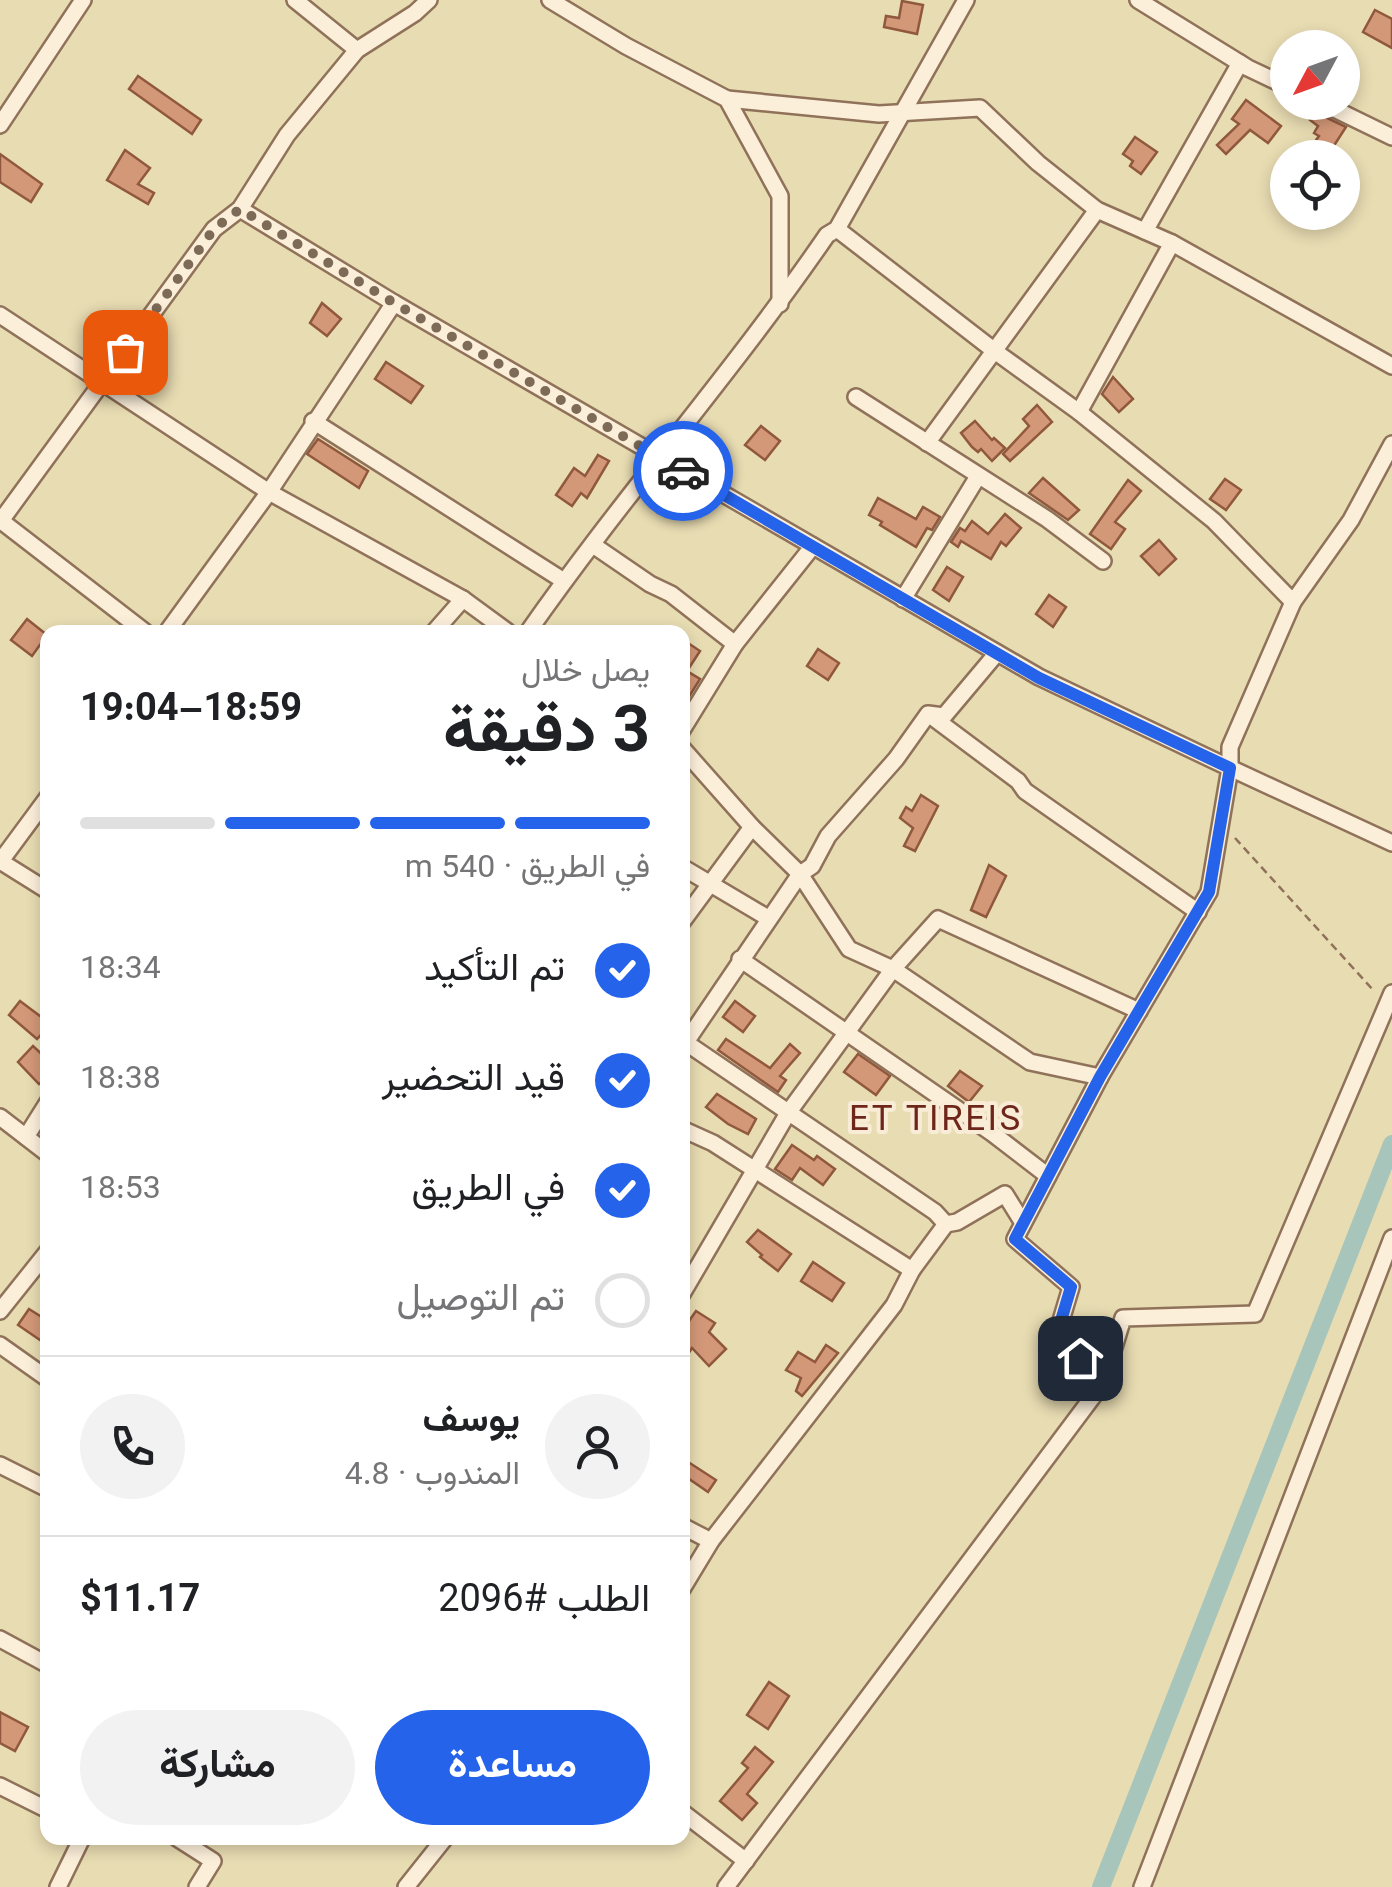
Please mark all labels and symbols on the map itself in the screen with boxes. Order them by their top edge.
north arrow [1270,30,1360,120]
pin [83,310,168,395]
courier [633,421,733,521]
district label: ET TIREIS [849,1094,1023,1149]
pin [1038,1316,1123,1401]

